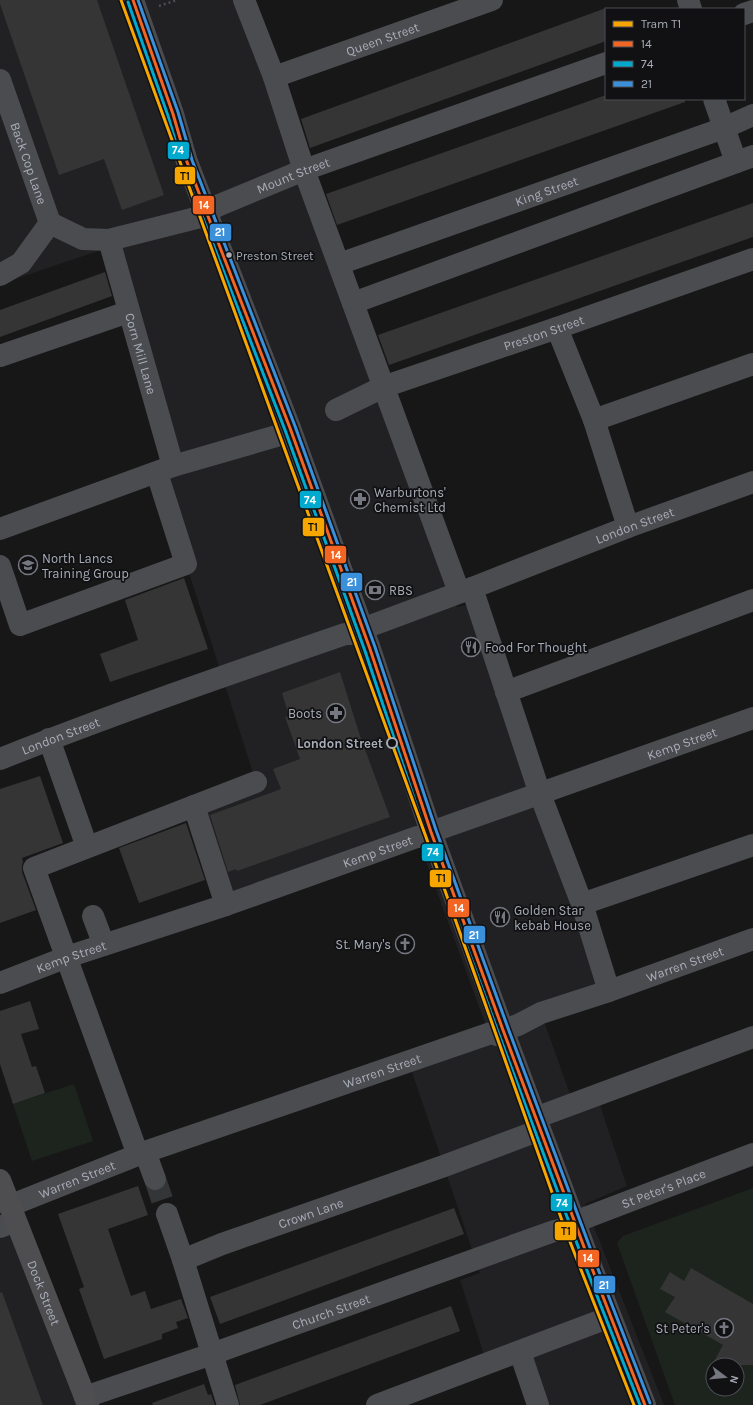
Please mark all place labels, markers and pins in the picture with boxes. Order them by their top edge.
place label: Preston Street [236,249,314,263]
marker: Preston Street [224,250,234,260]
place label: Warburtons' Chemist Ltd [374,485,446,515]
pharmacy icon: Warburtons' Chemist Ltd [349,488,371,510]
place label: North Lancs Training Group [42,551,129,581]
school or university icon: North Lancs Training Group [17,554,39,576]
bank icon: RBS [364,579,386,601]
place label: RBS [389,583,413,598]
restaurant icon: Food For Thought [460,636,482,658]
place label: Food For Thought [485,640,587,655]
pharmacy icon: Boots [325,702,347,724]
place label: Boots [288,706,322,721]
place label: London Street [297,736,383,751]
marker: London Street [386,737,398,749]
place label: Golden Star kebab House [514,903,591,933]
restaurant icon: Golden Star kebab House [489,906,511,928]
church icon: St. Mary's [394,933,416,955]
place label: St. Mary's [335,937,391,952]
church icon: St Peter's [713,1317,735,1339]
place label: St Peter's [655,1321,710,1336]

